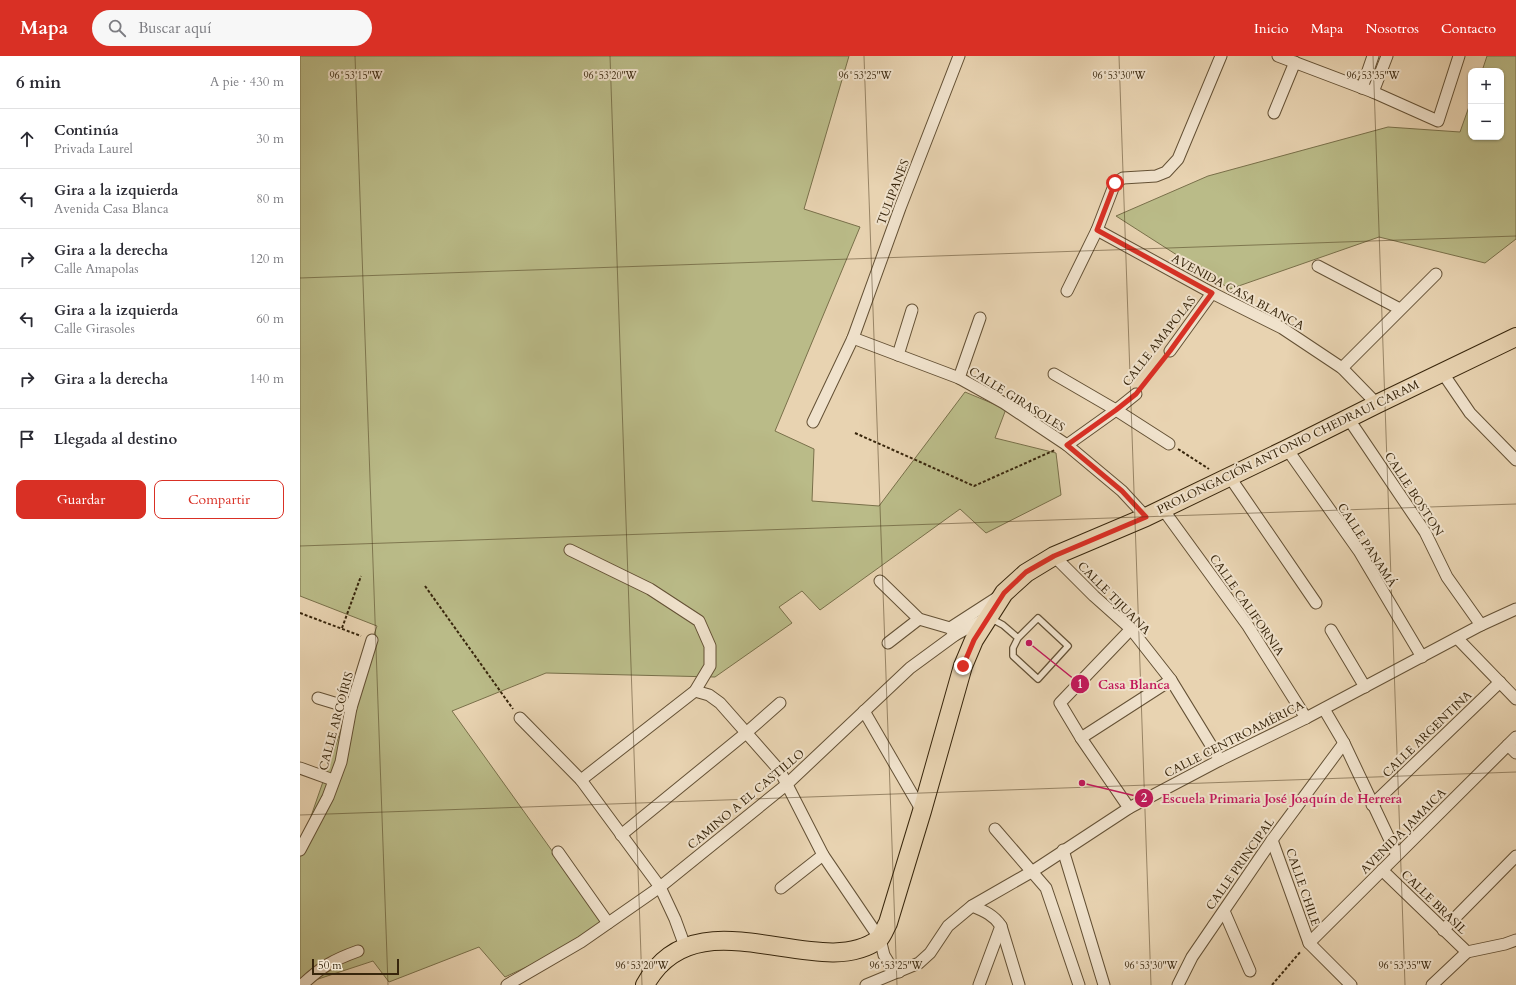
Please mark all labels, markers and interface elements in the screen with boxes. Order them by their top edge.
search box [92,10,372,46]
text: Mapa [20,15,68,41]
icon: search [106,17,128,39]
text: Buscar aquí [138,18,211,38]
text: Inicio [1254,19,1289,38]
text: Mapa [1311,19,1343,38]
text: Nosotros [1365,19,1419,38]
text: Contacto [1441,19,1496,38]
map controls [1468,68,1504,140]
button: + [1468,68,1504,104]
text: 96°53'15"W [329,69,384,83]
text: 96°53'20"W [583,69,638,83]
text: 96°53'25"W [838,69,893,83]
text: 96°53'30"W [1092,69,1147,83]
text: 96°53'35"W [1346,69,1401,83]
text: 6 min [16,71,61,94]
text: A pie · 430 m [210,73,284,91]
button: − [1468,104,1504,140]
text: Continúa [54,120,119,140]
icon: ahead [16,128,38,150]
text: 30 m [256,130,284,148]
text: Privada Laurel [54,140,133,158]
street label: TULIPANES [873,157,913,227]
route start [1106,174,1124,192]
text: Gira a la izquierda [54,180,178,200]
icon: left [16,188,38,210]
text: 80 m [256,190,284,208]
text: Avenida Casa Blanca [54,200,169,218]
text: Gira a la derecha [54,240,168,260]
icon: right [16,248,38,270]
text: 120 m [250,250,284,268]
street label: AVENIDA CASA BLANCA [1169,250,1307,334]
text: Calle Amapolas [54,260,139,278]
street label: CALLE AMAPOLAS [1119,293,1199,389]
text: Gira a la izquierda [54,300,178,320]
icon: left [16,308,38,330]
text: 60 m [256,310,284,328]
text: Calle Girasoles [54,320,135,338]
street label: CALLE GIRASOLES [966,363,1068,435]
icon: right [16,368,38,390]
text: Gira a la derecha [54,369,168,389]
text: 140 m [250,370,284,388]
street label: PROLONGACIÓN ANTONIO CHEDRAUI CARAM [1154,375,1422,518]
icon: arrive [16,428,38,450]
text: Llegada al destino [54,429,177,449]
street label: CALLE BOSTON [1381,449,1447,540]
button: Guardar [16,480,146,519]
button: Compartir [154,480,284,519]
street label: CALLE PANAMÁ [1334,499,1401,590]
street label: CALLE CALIFORNIA [1206,551,1288,659]
street label: CALLE TIJUANA [1074,558,1154,638]
route end [954,657,972,675]
street label: CALLE ARCOÍRIS [314,670,357,772]
callout: Casa Blanca [1070,672,1178,697]
text: 1 [1077,676,1083,692]
text: Casa Blanca [1098,676,1171,694]
street label: CALLE ARGENTINA [1379,687,1476,781]
street label: CALLE CENTROAMÉRICA [1161,696,1307,781]
street label: CAMINO A EL CASTILLO [684,745,808,853]
street label: AVENIDA JAMAICA [1357,784,1450,877]
callout: Escuela Primaria José Joaquín de Herrera [1134,785,1410,810]
text: 2 [1141,790,1147,806]
text: Escuela Primaria José Joaquín de Herrera [1162,790,1403,808]
street label: CALLE PRINCIPAL [1202,814,1278,913]
street label: CALLE CHILE [1282,846,1324,928]
street label: CALLE BRASIL [1398,867,1471,938]
scale bar [312,957,399,976]
text: 50 m [318,958,342,973]
text: 96°53'20"W [615,959,670,973]
text: 96°53'25"W [869,959,924,973]
text: 96°53'30"W [1124,959,1179,973]
text: 96°53'35"W [1378,959,1433,973]

